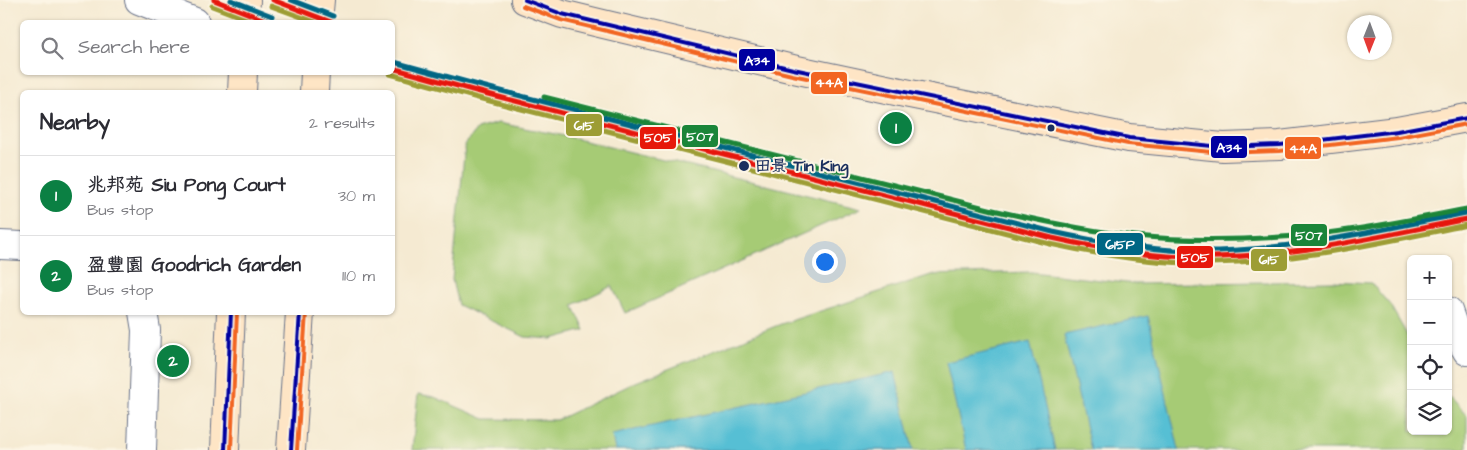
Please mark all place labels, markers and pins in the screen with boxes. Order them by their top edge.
pin: 1 [880,109,912,147]
unlabelled marker [1046,123,1056,133]
place label: 田景 Tin King [755,155,849,179]
marker: 田景 Tin King [737,159,751,173]
pin: 2 [157,342,189,380]

